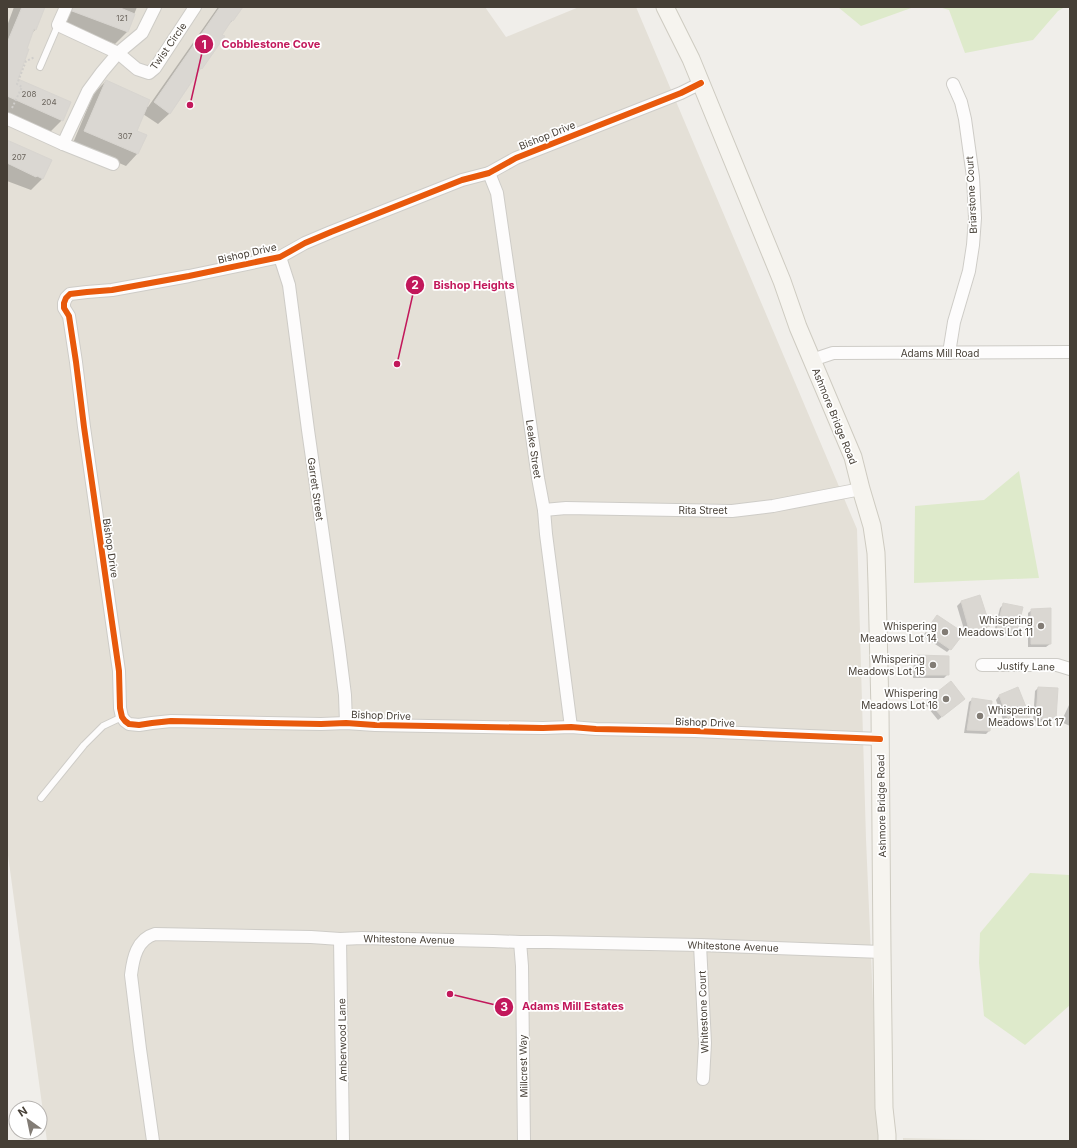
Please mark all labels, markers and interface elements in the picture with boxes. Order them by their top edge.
house number: 121 [116,13,128,23]
street label: Twist Circle [147,20,189,72]
callout: Cobblestone Cove [194,33,328,56]
text: 1 [201,37,207,52]
text: Cobblestone Cove [222,37,321,51]
house number: 208 [22,89,36,99]
house number: 204 [41,97,57,107]
street label: Bishop Drive [517,118,577,152]
house number: 307 [118,131,133,141]
house number: 207 [12,152,27,162]
street label: Briarstone Court [963,155,979,234]
street label: Bishop Drive [216,240,278,266]
callout: Bishop Heights [405,274,523,297]
text: 2 [411,277,419,292]
text: Bishop Heights [433,278,515,292]
street label: Adams Mill Road [901,347,979,359]
street label: Ashmore Bridge Road [810,366,860,466]
street label: Leake Street [524,419,544,480]
street label: Garrett Street [306,457,326,522]
street label: Rita Street [679,504,728,516]
street label: Bishop Drive [101,518,121,579]
place label: Whispering Meadows Lot 11 [958,614,1033,638]
place label: Whispering Meadows Lot 14 [860,620,937,644]
marker: Whispering Meadows Lot 11 [1036,621,1046,631]
marker: Whispering Meadows Lot 14 [940,627,950,637]
place label: Whispering Meadows Lot 15 [848,653,925,677]
street label: Justify Lane [997,659,1055,673]
marker: Whispering Meadows Lot 15 [928,660,938,670]
place label: Whispering Meadows Lot 16 [861,687,938,711]
marker: Whispering Meadows Lot 16 [941,694,951,704]
place label: Whispering Meadows Lot 17 [988,704,1065,728]
street label: Bishop Drive [351,708,411,722]
marker: Whispering Meadows Lot 17 [975,711,985,721]
street label: Bishop Drive [675,715,735,729]
street label: Ashmore Bridge Road [874,754,888,858]
street label: Whitestone Avenue [363,932,455,946]
street label: Whitestone Avenue [687,938,779,954]
street label: Whitestone Court [696,970,710,1053]
callout: Adams Mill Estates [494,995,632,1018]
street label: Amberwood Lane [335,998,349,1082]
text: 3 [500,999,508,1014]
text: Adams Mill Estates [522,999,624,1013]
street label: Millcrest Way [516,1034,530,1098]
north arrow [8,1100,48,1140]
text: N [15,1103,30,1120]

